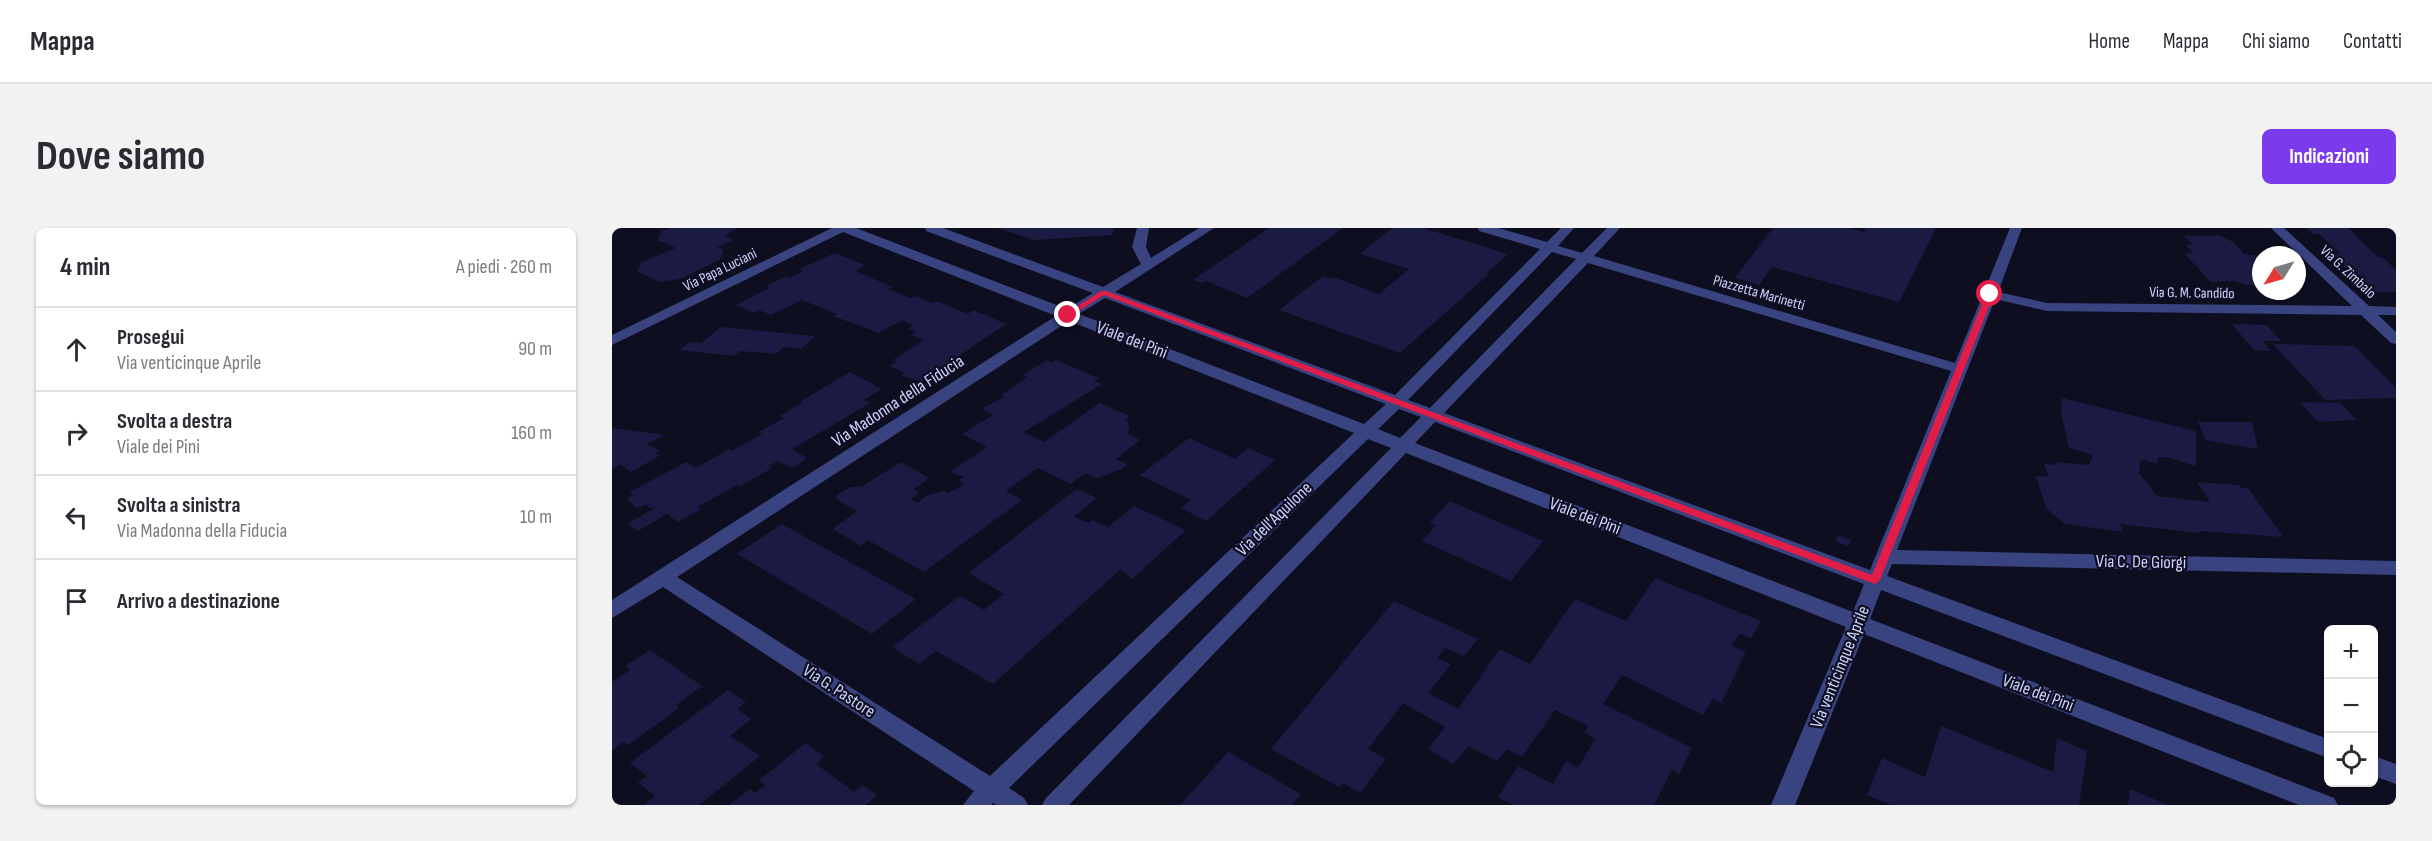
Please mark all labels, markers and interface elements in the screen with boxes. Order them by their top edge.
text: Mappa [30,25,95,58]
text: Home [2089,29,2130,54]
text: Mappa [2163,29,2209,54]
text: Chi siamo [2242,29,2310,54]
text: Contatti [2343,29,2402,54]
button: Indicazioni [2262,129,2396,184]
text: Dove siamo [36,131,205,182]
street label: Via G. Zimbalo [2316,241,2380,303]
street label: Via Papa Luciani [680,244,760,296]
north arrow [2252,246,2306,300]
text: 4 min [60,252,110,283]
text: A piedi · 260 m [456,255,552,279]
street label: Piazzetta Marinetti [1711,271,1807,315]
route start [1976,280,2002,306]
street label: Via G. M. Candido [2149,283,2235,303]
route end [1054,301,1080,327]
street label: Viale dei Pini [1093,317,1171,363]
text: Prosegui [117,324,184,351]
icon: ahead [60,333,93,366]
text: 90 m [518,337,552,361]
street label: Via Madonna della Fiducia [828,350,968,452]
text: Via venticinque Aprile [117,351,261,375]
text: Svolta a destra [117,408,232,435]
icon: right [60,417,93,450]
text: 160 m [511,421,552,445]
text: Viale dei Pini [117,435,200,459]
street label: Via dell'Aquilone [1232,478,1316,560]
text: Svolta a sinistra [117,492,240,519]
street label: Viale dei Pini [1546,493,1624,539]
icon: left [60,501,93,534]
text: 10 m [520,505,552,529]
text: Via Madonna della Fiducia [117,519,287,543]
street label: Via C. De Giorgi [2096,551,2186,573]
icon: arrive [60,585,93,618]
text: Arrivo a destinazione [117,588,280,615]
street label: Via venticinque Aprile [1806,603,1874,731]
map controls [2324,625,2378,787]
button: + [2324,625,2378,679]
street label: Via G. Pastore [799,660,879,722]
street label: Viale dei Pini [1999,670,2077,716]
button: − [2324,679,2378,733]
button: locate [2324,733,2378,787]

